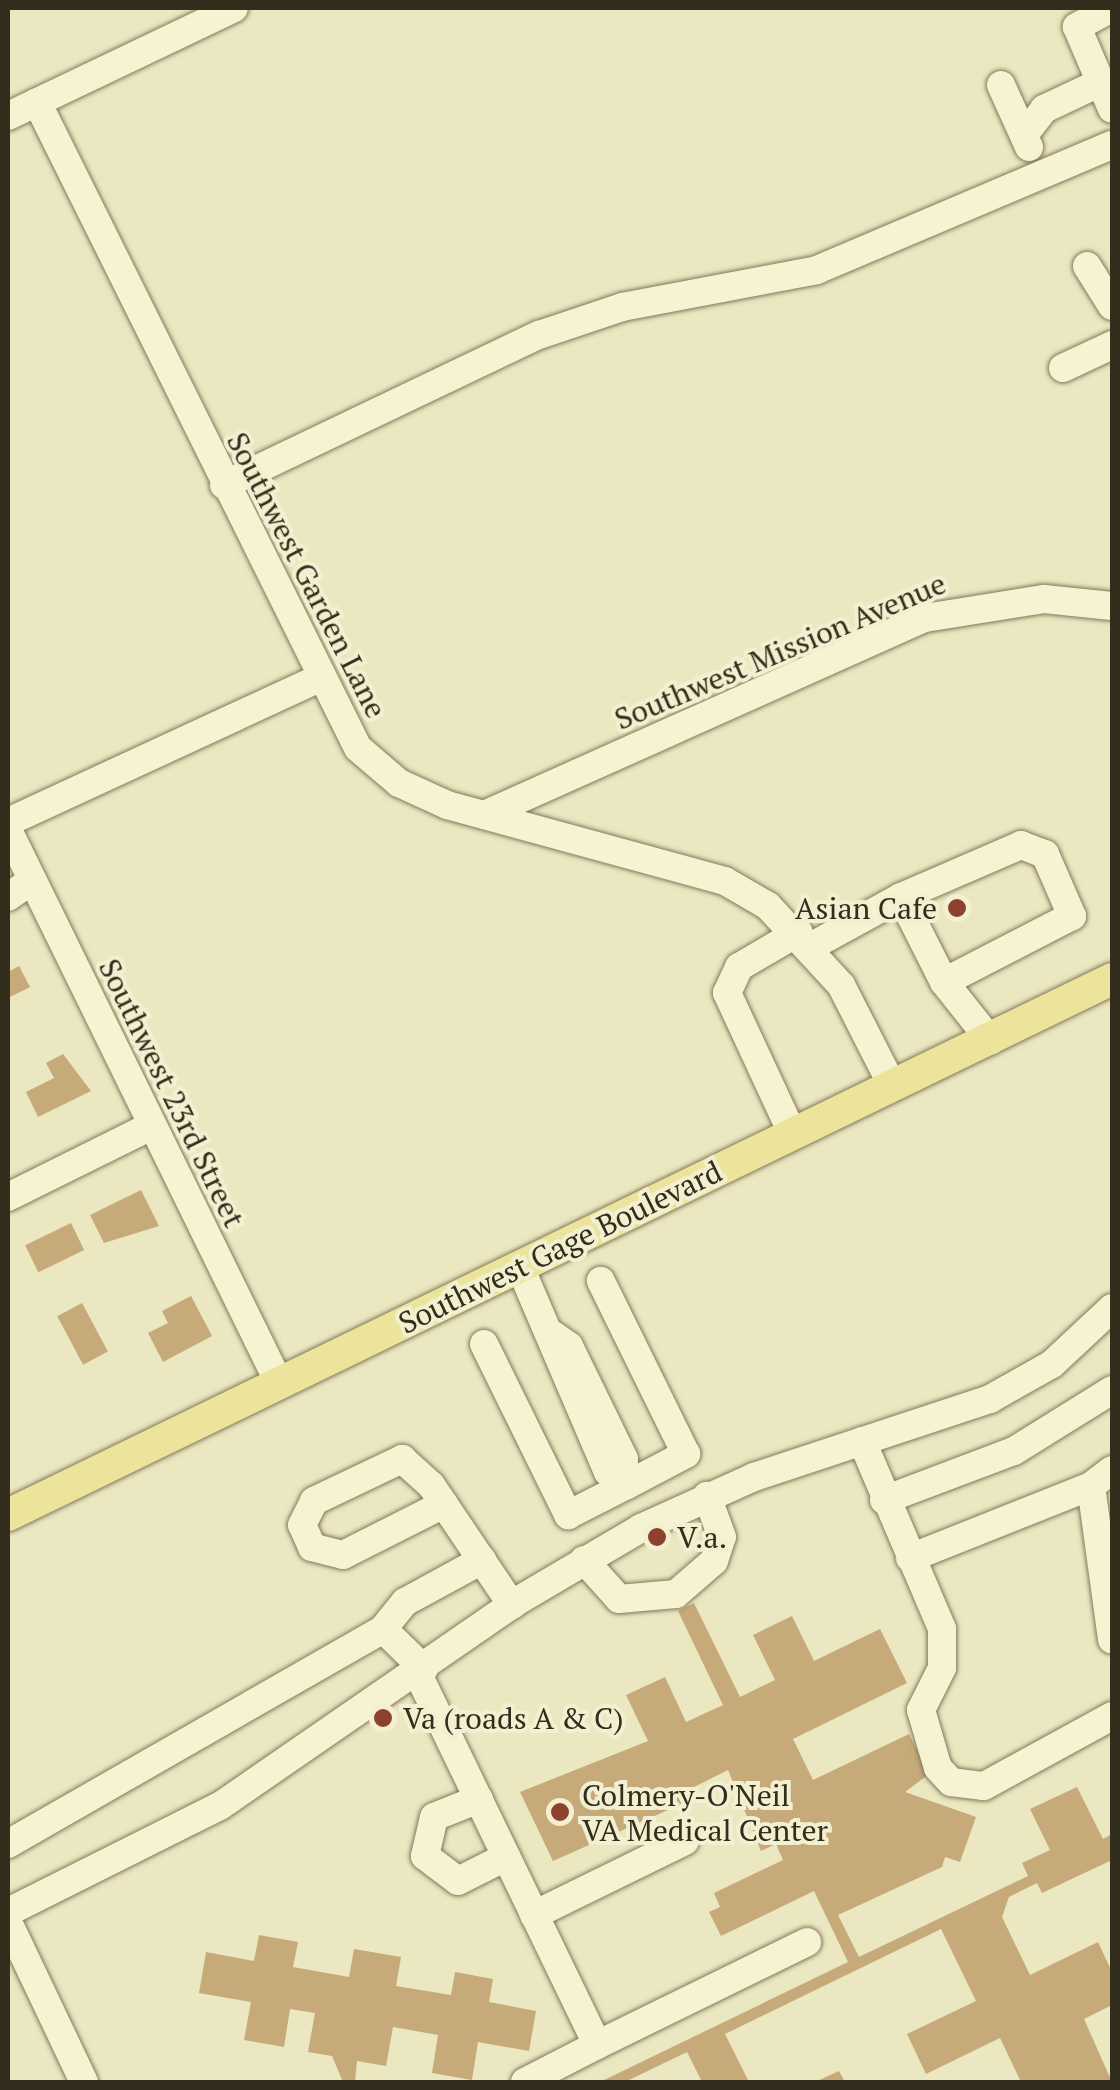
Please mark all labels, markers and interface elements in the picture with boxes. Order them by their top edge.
street label: Southwest Garden Lane [219,426,395,724]
street label: Southwest Mission Avenue [609,565,951,737]
place label: Asian Cafe [795,890,937,926]
marker: Asian Cafe [946,897,968,919]
street label: Southwest 23rd Street [91,953,253,1233]
street label: Southwest Gage Boulevard [393,1153,727,1341]
place label: V.a. [677,1519,727,1555]
marker: V.a. [646,1526,668,1548]
place label: Va (roads A & C) [403,1700,625,1736]
marker: Va (roads A & C) [372,1707,394,1729]
place label: Colmery-O'Neil VA Medical Center [582,1777,829,1848]
marker: Colmery-O'Neil VA Medical Center [547,1799,573,1825]

